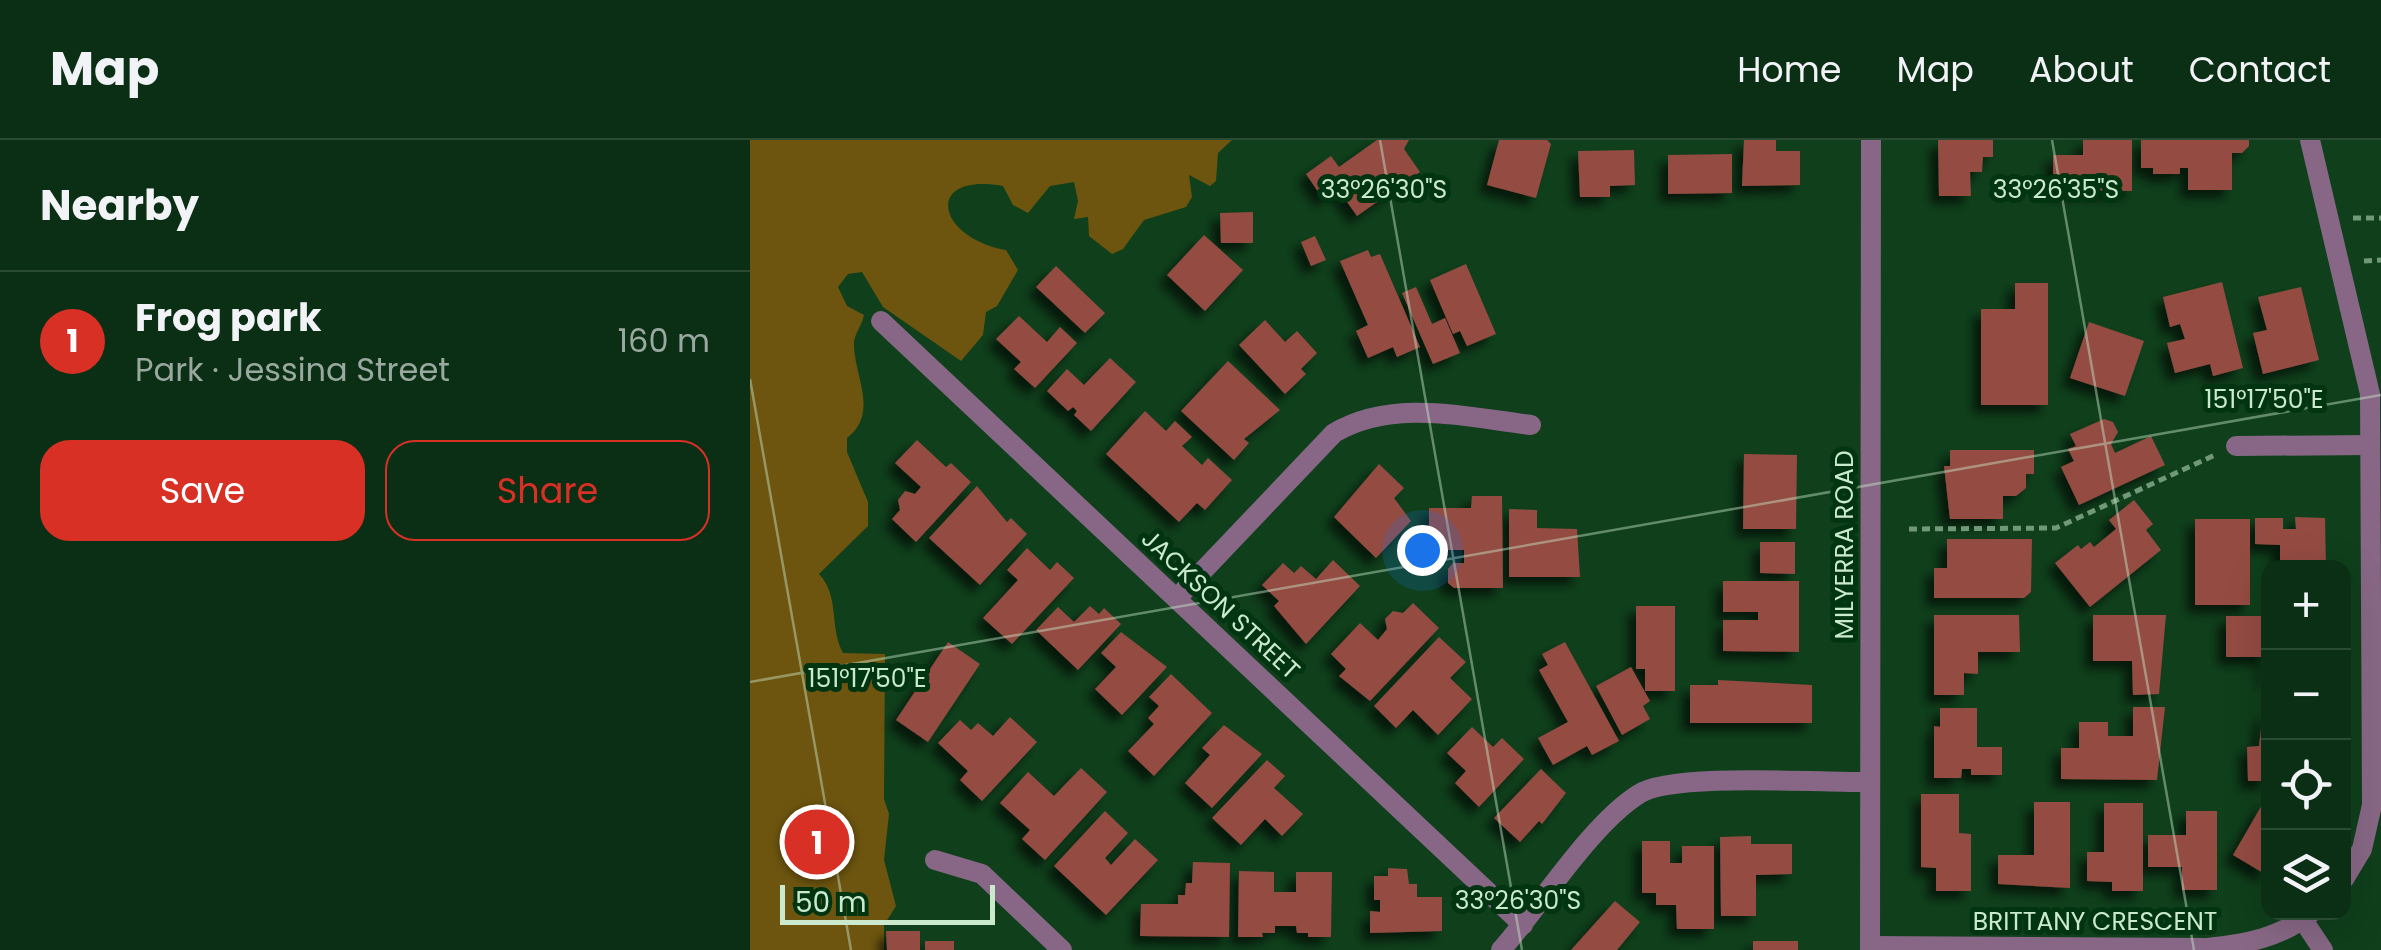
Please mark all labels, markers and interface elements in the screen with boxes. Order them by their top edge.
text: Map [50,35,159,102]
text: Home [1737,45,1842,94]
text: Map [1897,45,1974,94]
text: About [2029,45,2134,94]
text: Contact [2189,45,2331,94]
text: 33°26'30"S [1321,172,1447,207]
text: 33°26'35"S [1993,172,2119,207]
text: Nearby [40,176,199,235]
text: Frog park [135,291,321,344]
text: 1 [66,318,79,363]
text: 160 m [618,318,710,363]
text: Park · Jessina Street [135,347,450,392]
text: 151°17'50"E [2204,382,2324,417]
button: Save [40,440,365,541]
button: Share [385,440,710,541]
street label: MILYERRA ROAD [1827,450,1862,640]
street label: JACKSON STREET [1134,521,1308,687]
your location [1397,525,1448,576]
map controls [2261,560,2351,920]
button: + [2261,560,2351,650]
button: − [2261,650,2351,740]
text: 151°17'50"E [807,661,927,696]
button: locate [2261,740,2351,830]
pin: 1 [784,804,850,880]
button: layers [2261,830,2351,920]
scale bar [780,880,995,924]
text: 50 m [795,883,866,922]
text: 33°26'30"S [1455,883,1581,918]
street label: BRITTANY CRESCENT [1973,904,2217,939]

